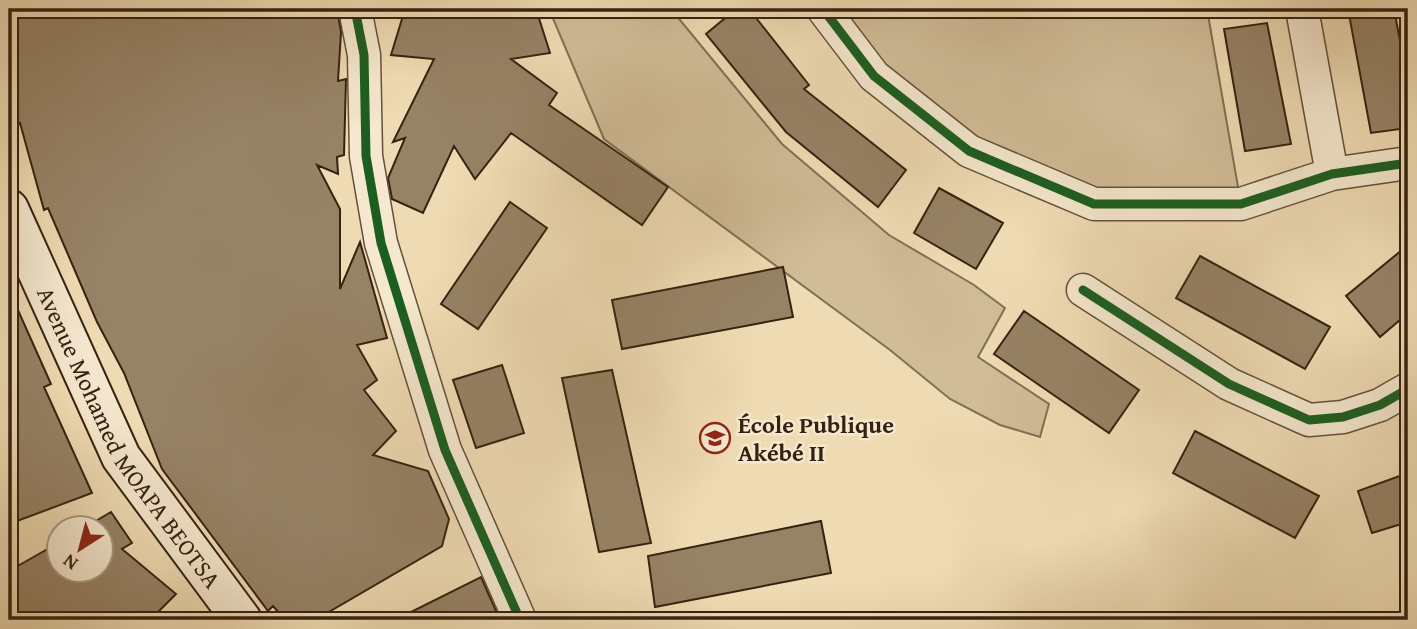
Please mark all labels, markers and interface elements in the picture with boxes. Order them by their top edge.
street label: Avenue Mohamed MOAPA BEOTSA [29,281,230,596]
place label: École Publique Akébé II [738,407,894,470]
school or university icon: École Publique Akébé II [698,421,732,455]
north arrow [46,514,116,584]
text: N [56,548,83,578]

